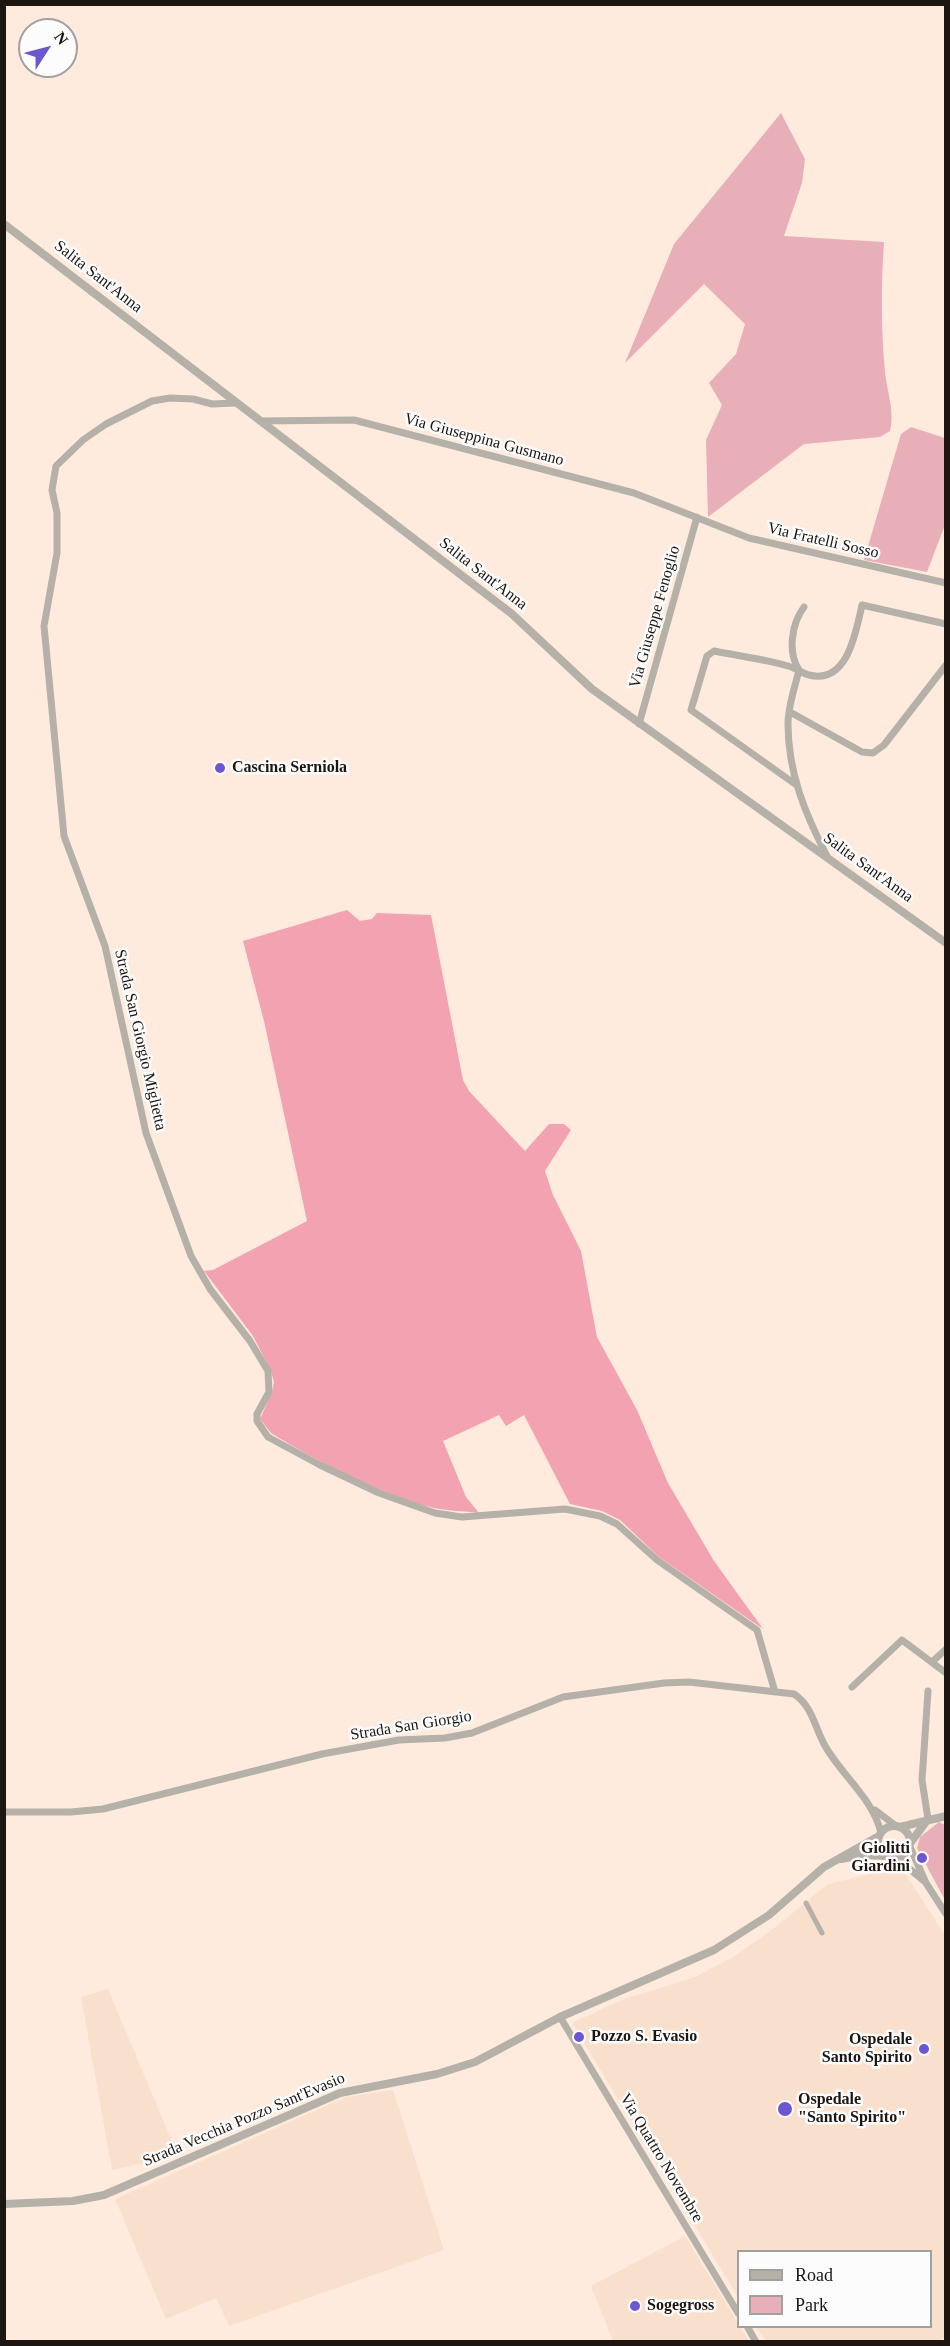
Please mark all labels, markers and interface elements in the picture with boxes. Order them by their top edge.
north arrow [18,18,78,78]
text: N [51,29,72,48]
street label: Salita Sant'Anna [50,237,146,317]
street label: Via Giuseppina Gusmano [402,409,566,471]
street label: Via Fratelli Sosso [765,519,881,563]
street label: Salita Sant'Anna [435,534,531,614]
street label: Via Giuseppe Fenoglio [625,543,685,691]
place label: Cascina Serniola [232,758,347,778]
marker: Cascina Serniola [213,761,227,775]
street label: Salita Sant'Anna [819,829,917,907]
street label: Strada San Giorgio Miglietta [110,948,170,1132]
street label: Strada San Giorgio [349,1707,473,1745]
place label: Giolitti Giardini [851,1839,910,1877]
marker: Giolitti Giardini [915,1851,929,1865]
place label: Pozzo S. Evasio [591,2027,697,2047]
marker: Pozzo S. Evasio [572,2030,586,2044]
place label: Ospedale Santo Spirito [822,2030,912,2068]
marker: Ospedale Santo Spirito [917,2042,931,2056]
street label: Strada Vecchia Pozzo Sant'Evasio [140,2069,348,2171]
street label: Via Quattro Novembre [615,2090,707,2226]
place label: Ospedale "Santo Spirito" [798,2090,906,2128]
marker: Ospedale "Santo Spirito" [776,2100,794,2118]
legend [737,2250,932,2328]
text: Road [795,2265,833,2285]
text: Park [795,2295,828,2315]
place label: Sogegross [647,2296,714,2316]
marker: Sogegross [628,2299,642,2313]

